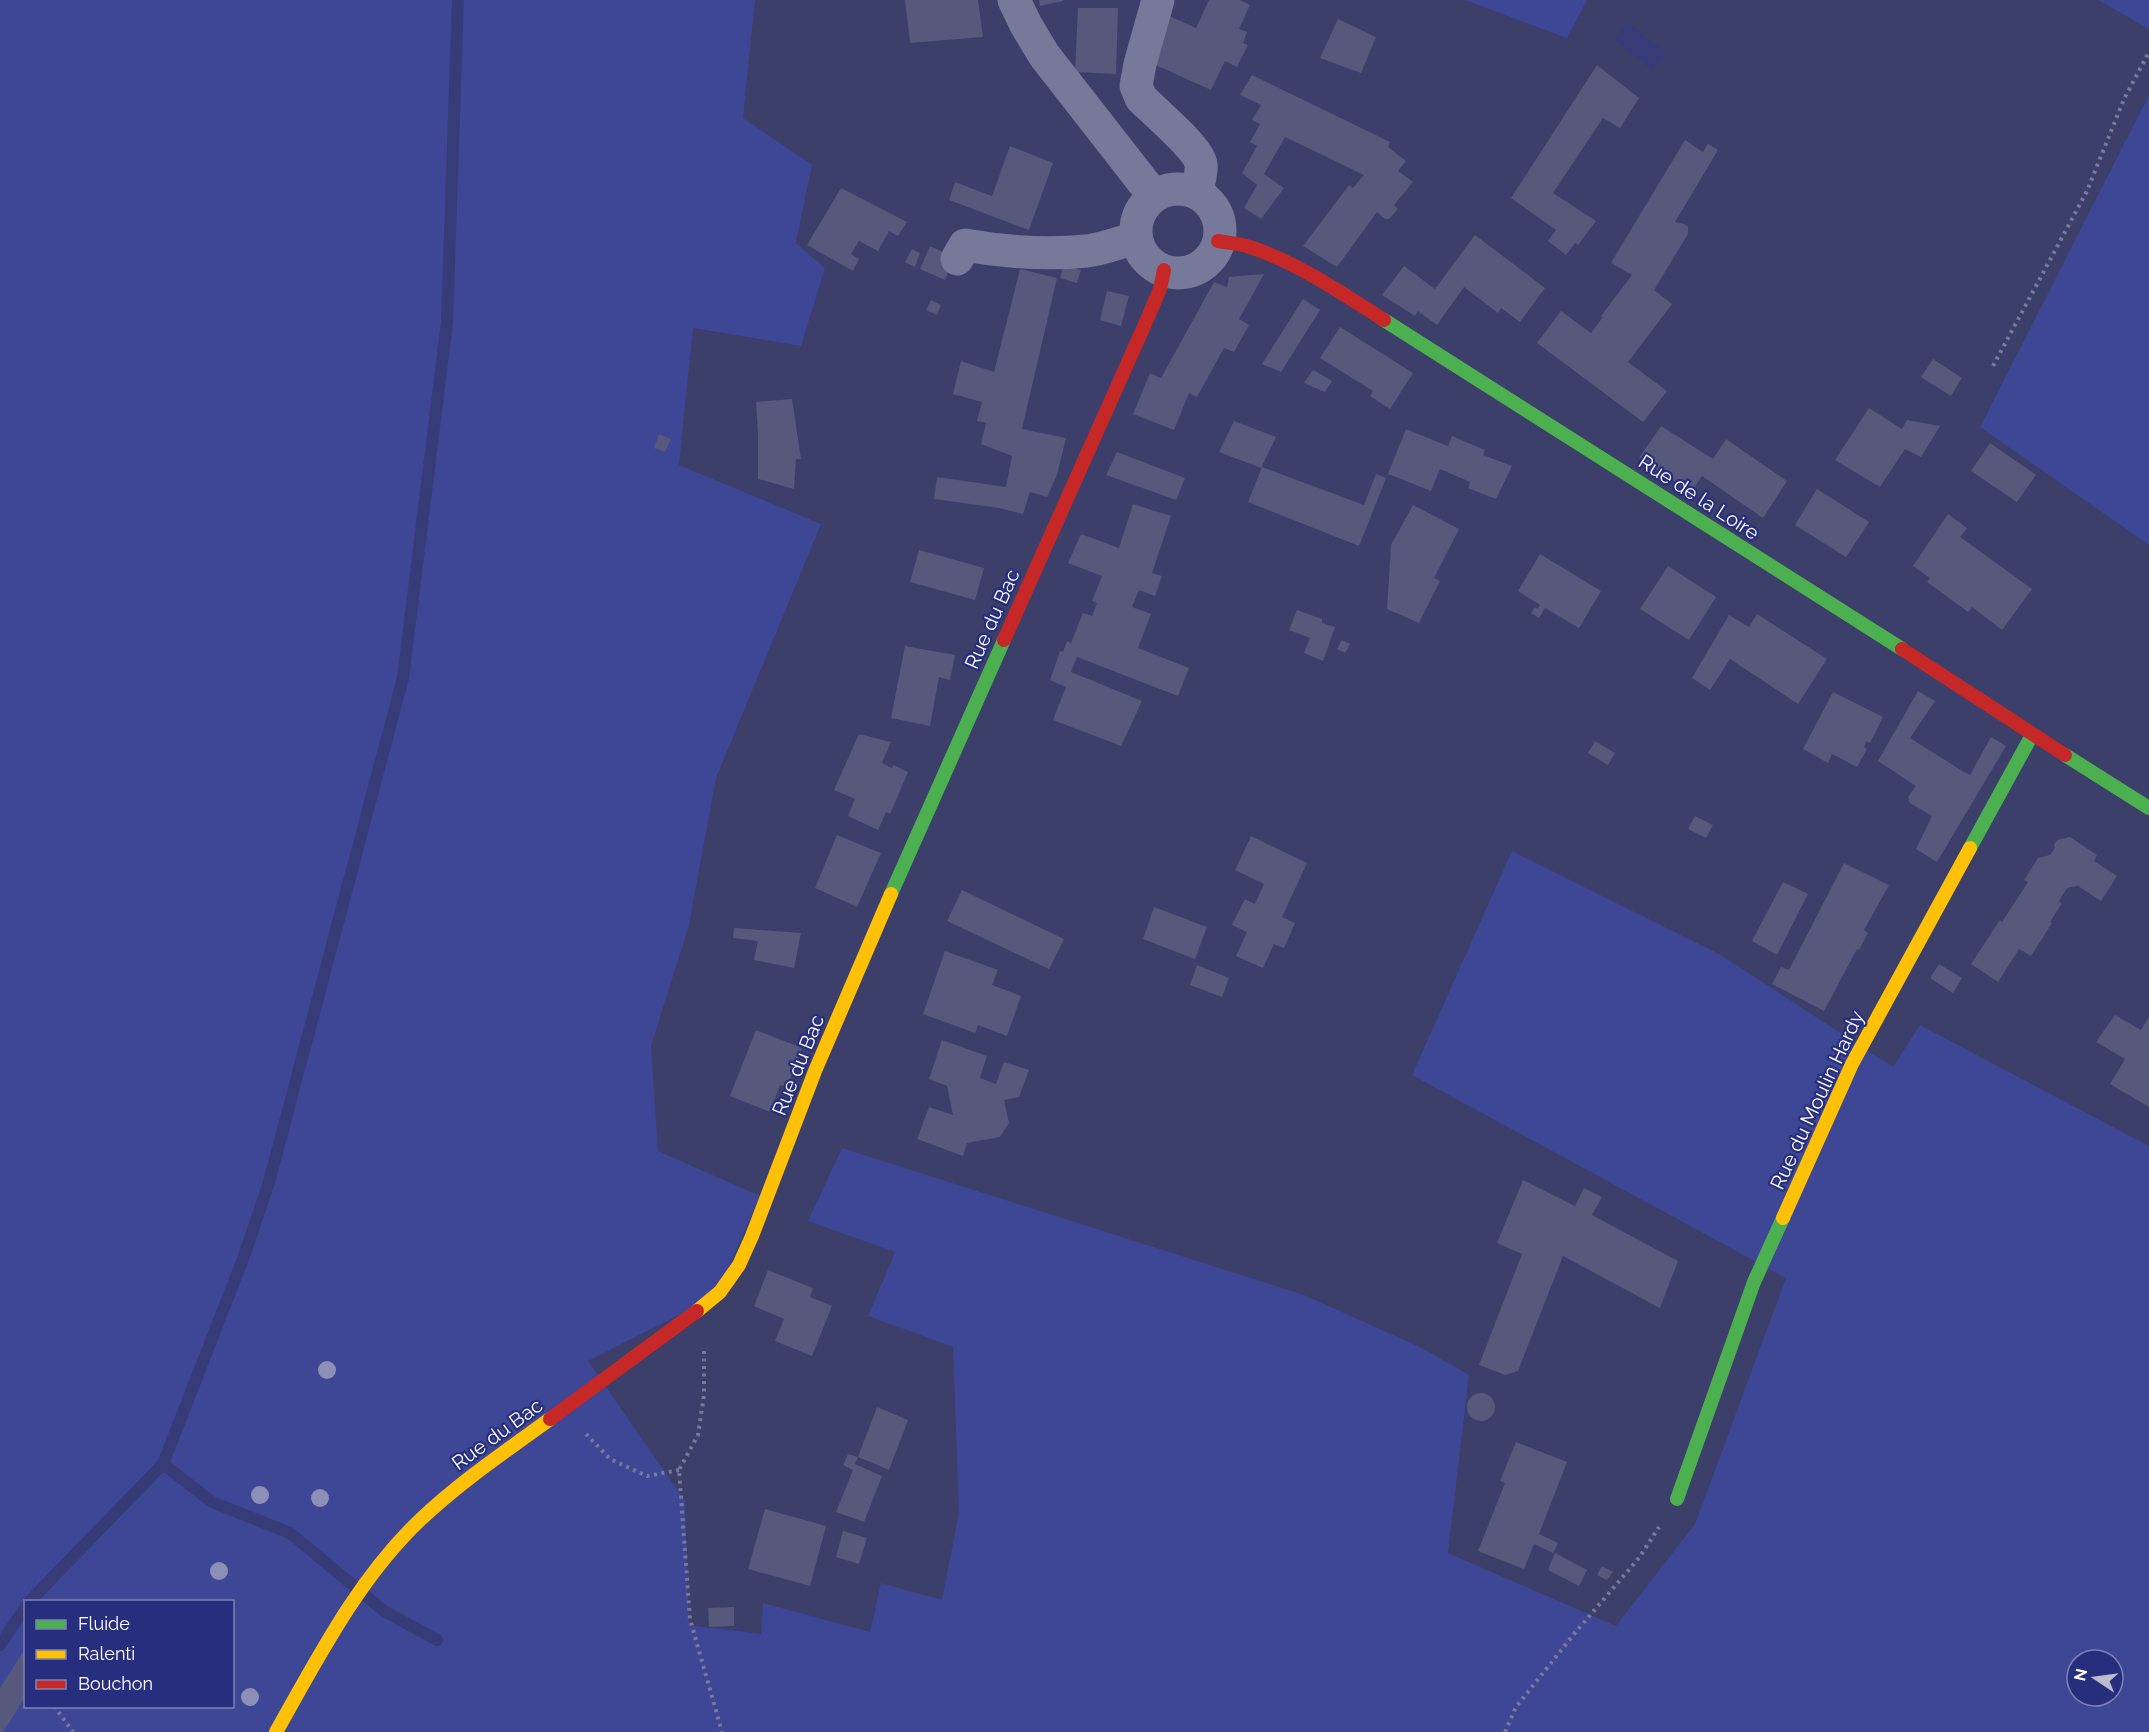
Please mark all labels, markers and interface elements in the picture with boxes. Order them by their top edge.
street label: Rue de la Loire [1634,449,1764,545]
street label: Rue du Bac [959,566,1025,672]
street label: Rue du Moulin Hardy [1765,1007,1869,1193]
street label: Rue du Bac [767,1011,829,1119]
street label: Rue du Bac [447,1393,547,1475]
legend [24,1600,234,1708]
text: Fluide [78,1613,130,1634]
text: Ralenti [78,1643,135,1664]
north arrow [2065,1648,2125,1708]
text: N [2070,1667,2092,1683]
text: Bouchon [78,1673,153,1694]

